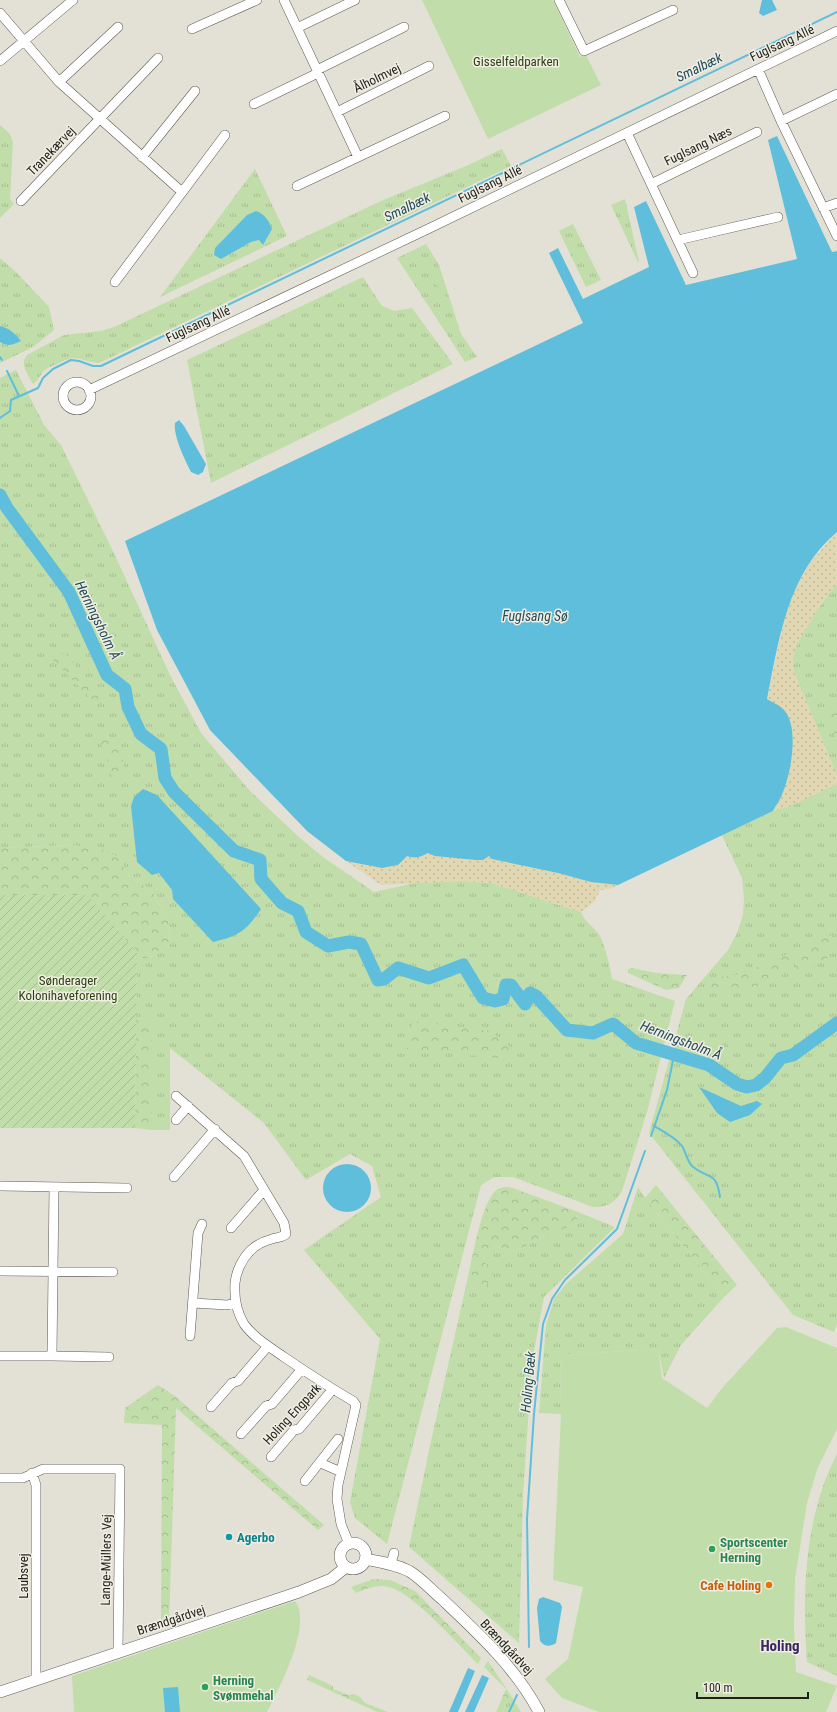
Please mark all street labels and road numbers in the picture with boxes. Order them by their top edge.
street label: Fuglsang Allé [747,22,817,64]
street label: Ålholmvej [351,59,403,96]
street label: Tranekærvej [24,123,78,179]
street label: Fuglsang Næs [662,123,734,169]
street label: Fuglsang Allé [456,162,524,206]
street label: Fuglsang Allé [163,303,233,345]
street label: Holing Engpark [260,1380,324,1448]
street label: Lange-Müllers Vej [98,1514,114,1606]
street label: Laubsvej [16,1553,31,1599]
street label: Brændgårdvej [135,1602,207,1638]
street label: Brændgårdvej [477,1616,537,1678]

